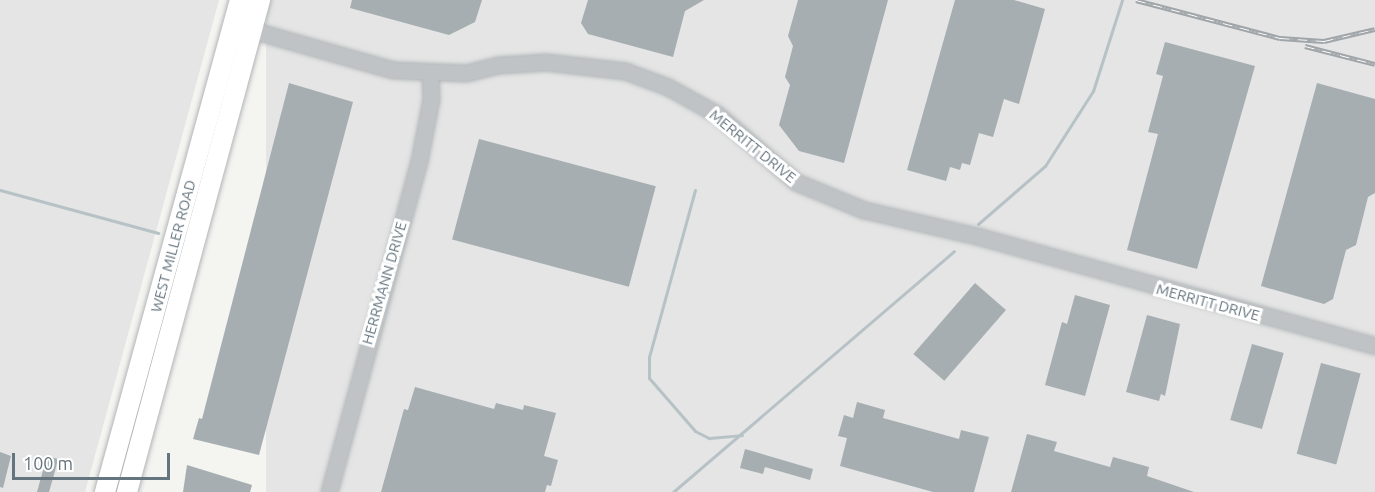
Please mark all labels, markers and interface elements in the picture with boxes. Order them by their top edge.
street label: MERRITT DRIVE [706,106,800,186]
street label: WEST MILLER ROAD [147,178,199,314]
street label: HERRMANN DRIVE [358,219,410,347]
street label: MERRITT DRIVE [1154,280,1262,324]
scale bar [15,441,172,479]
text: 100 m [23,453,73,473]

